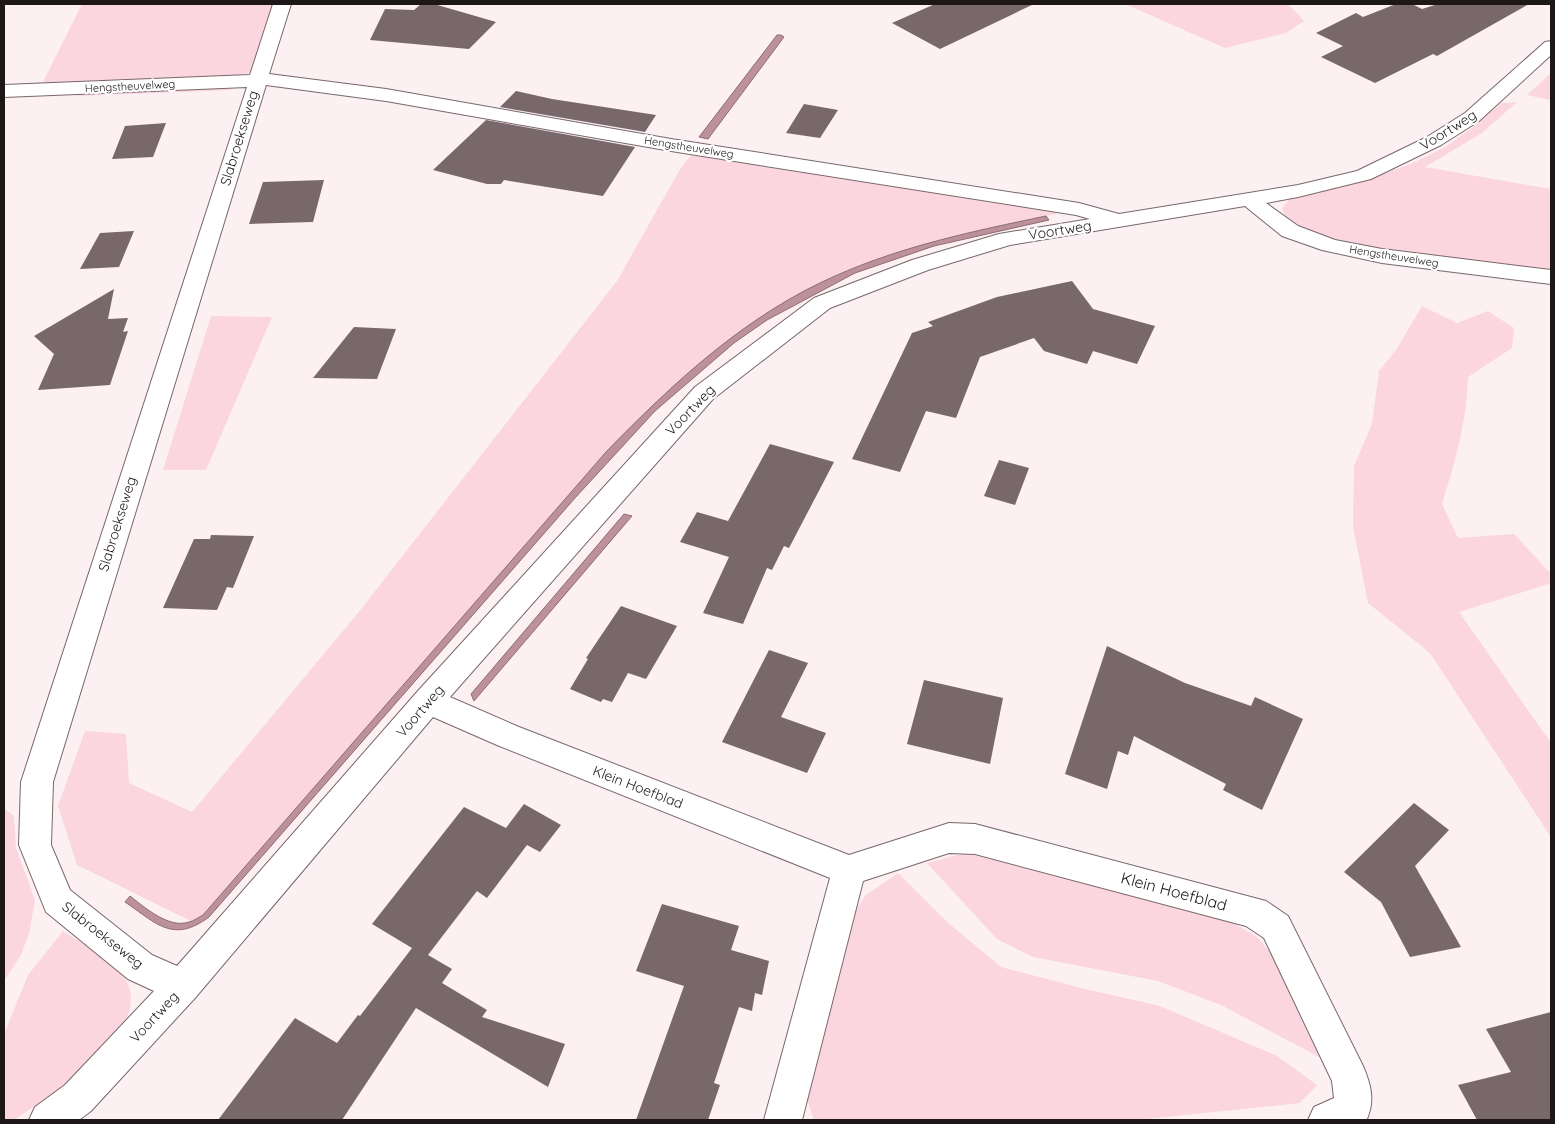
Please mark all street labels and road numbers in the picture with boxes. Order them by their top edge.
street label: Hengstheuvelweg [84,77,176,95]
street label: Slabroekseweg [216,88,262,188]
street label: Voortweg [1416,105,1480,155]
street label: Hengstheuvelweg [643,133,735,161]
street label: Voortweg [1027,216,1093,244]
street label: Hengstheuvelweg [1348,242,1440,270]
street label: Voortweg [661,381,719,439]
street label: Slabroekseweg [94,474,140,574]
street label: Voortweg [392,681,448,741]
street label: Klein Hoefblad [590,761,686,813]
street label: Klein Hoefblad [1119,867,1229,915]
street label: Slabroekseweg [59,898,147,972]
street label: Voortweg [126,988,182,1046]

